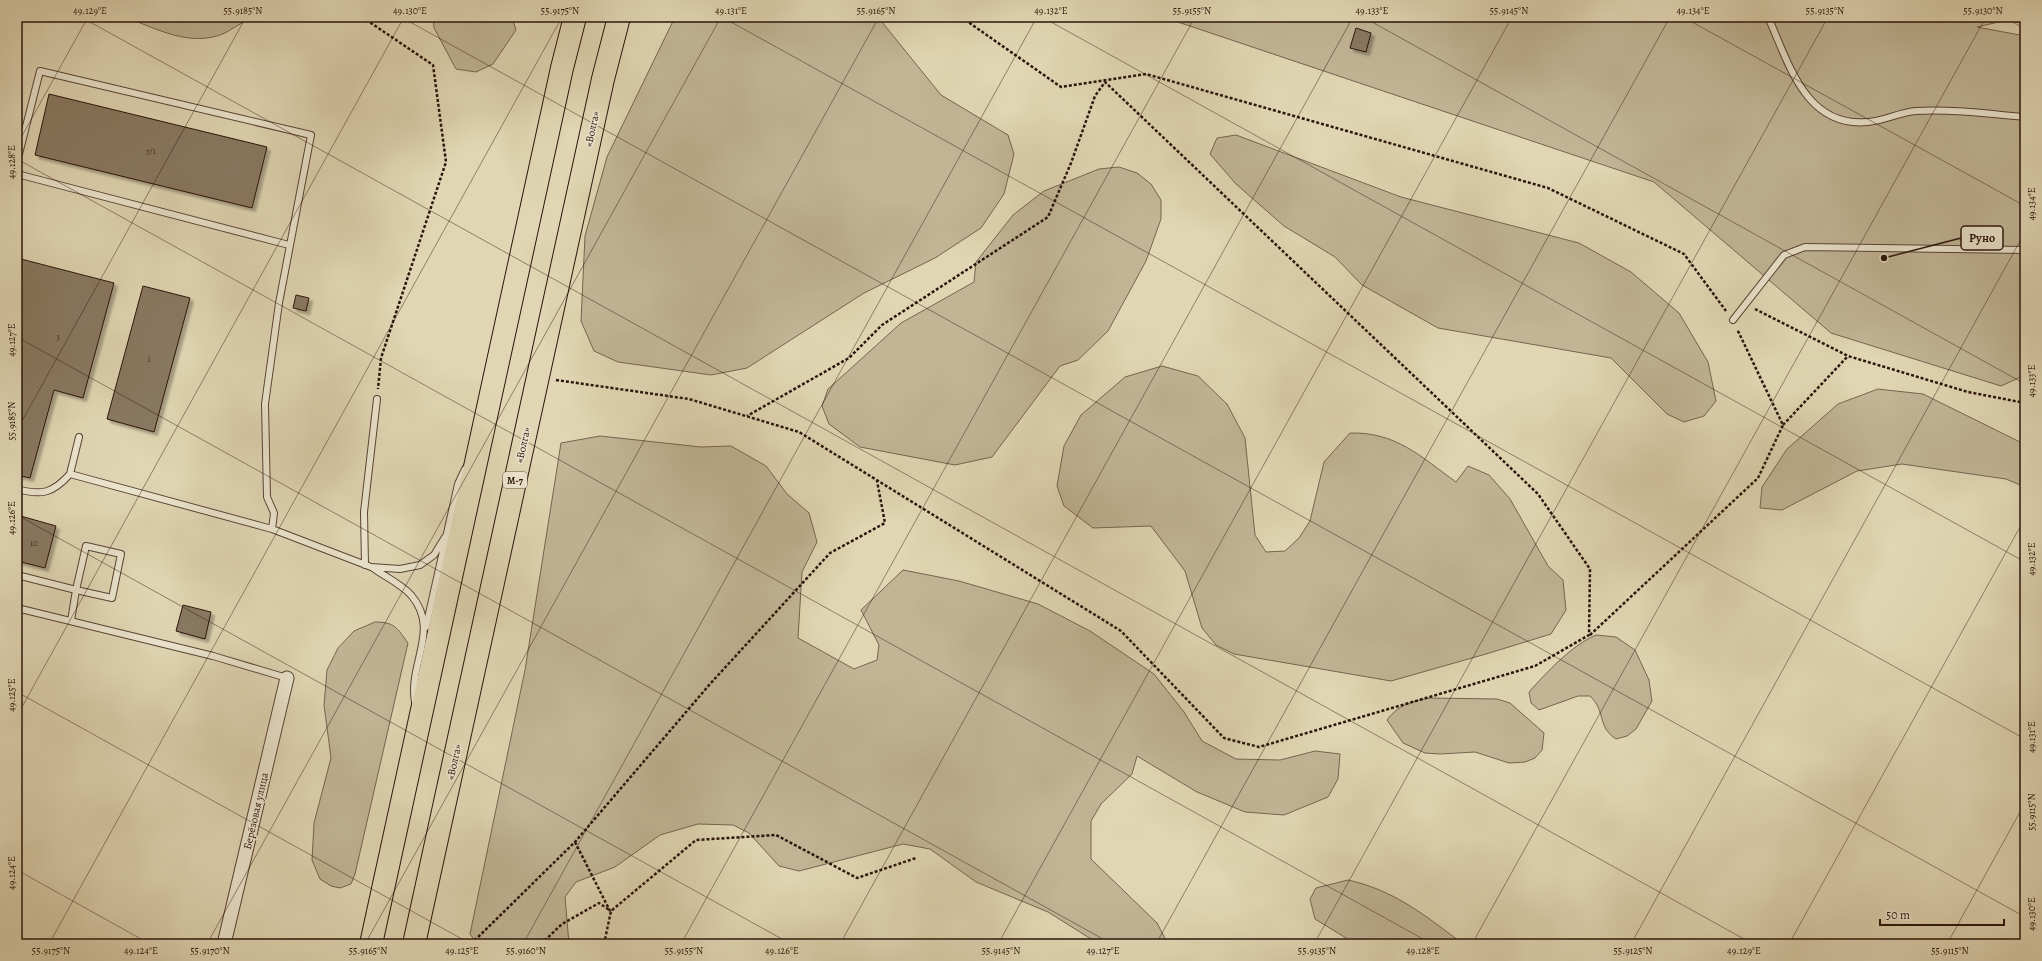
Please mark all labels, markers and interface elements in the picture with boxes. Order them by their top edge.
text: 49.129°E [73,4,107,17]
text: 55.9185°N [224,4,262,17]
text: 49.130°E [393,4,427,17]
text: 55.9175°N [541,4,579,17]
text: 49.131°E [715,4,747,17]
text: 55.9165°N [857,4,895,17]
text: 49.132°E [1034,4,1068,17]
text: 55.9155°N [1173,4,1211,17]
text: 49.133°E [1356,4,1388,17]
text: 55.9145°N [1490,4,1528,17]
text: 49.134°E [1676,4,1710,17]
text: 55.9135°N [1806,4,1844,17]
text: 55.9130°N [1963,4,2003,17]
street label: «Волга» [581,109,603,148]
text: 49.128°E [5,145,18,179]
house number: 7/1 [146,145,156,157]
text: 49.134°E [2025,187,2038,221]
callout: Руно [1961,226,2003,250]
text: Руно [1969,230,1995,246]
text: 49.127°E [5,323,18,357]
house number: 3 [56,331,60,343]
house number: 1 [147,353,151,365]
text: 49.133°E [2025,365,2038,397]
text: 55.9185°N [5,402,18,440]
street label: «Волга» [512,425,534,464]
road number: М-7 [503,472,527,488]
text: 49.126°E [5,501,18,535]
house number: 10 [30,537,38,549]
text: 49.132°E [2025,542,2038,576]
text: 49.125°E [5,678,18,712]
text: 49.131°E [2025,721,2038,753]
street label: «Волга» [443,742,465,781]
street label: Берёзовая улица [240,770,272,851]
text: 55.9115°N [2025,793,2038,831]
text: 49.124°E [5,856,18,890]
text: 49.130°E [2025,897,2038,931]
scale bar [1880,901,2004,927]
text: 50 m [1886,907,1910,923]
text: 55.9175°N [32,944,70,957]
text: 49.124°E [124,944,158,957]
text: 55.9170°N [190,944,230,957]
text: 55.9165°N [349,944,387,957]
text: 49.125°E [445,944,479,957]
text: 55.9160°N [506,944,546,957]
text: 55.9155°N [665,944,703,957]
text: 49.126°E [765,944,799,957]
text: 55.9145°N [982,944,1020,957]
text: 49.127°E [1086,944,1120,957]
text: 55.9135°N [1298,944,1336,957]
text: 49.128°E [1406,944,1440,957]
text: 55.9125°N [1614,944,1652,957]
text: 49.129°E [1727,944,1761,957]
text: 55.9115°N [1931,944,1969,957]

